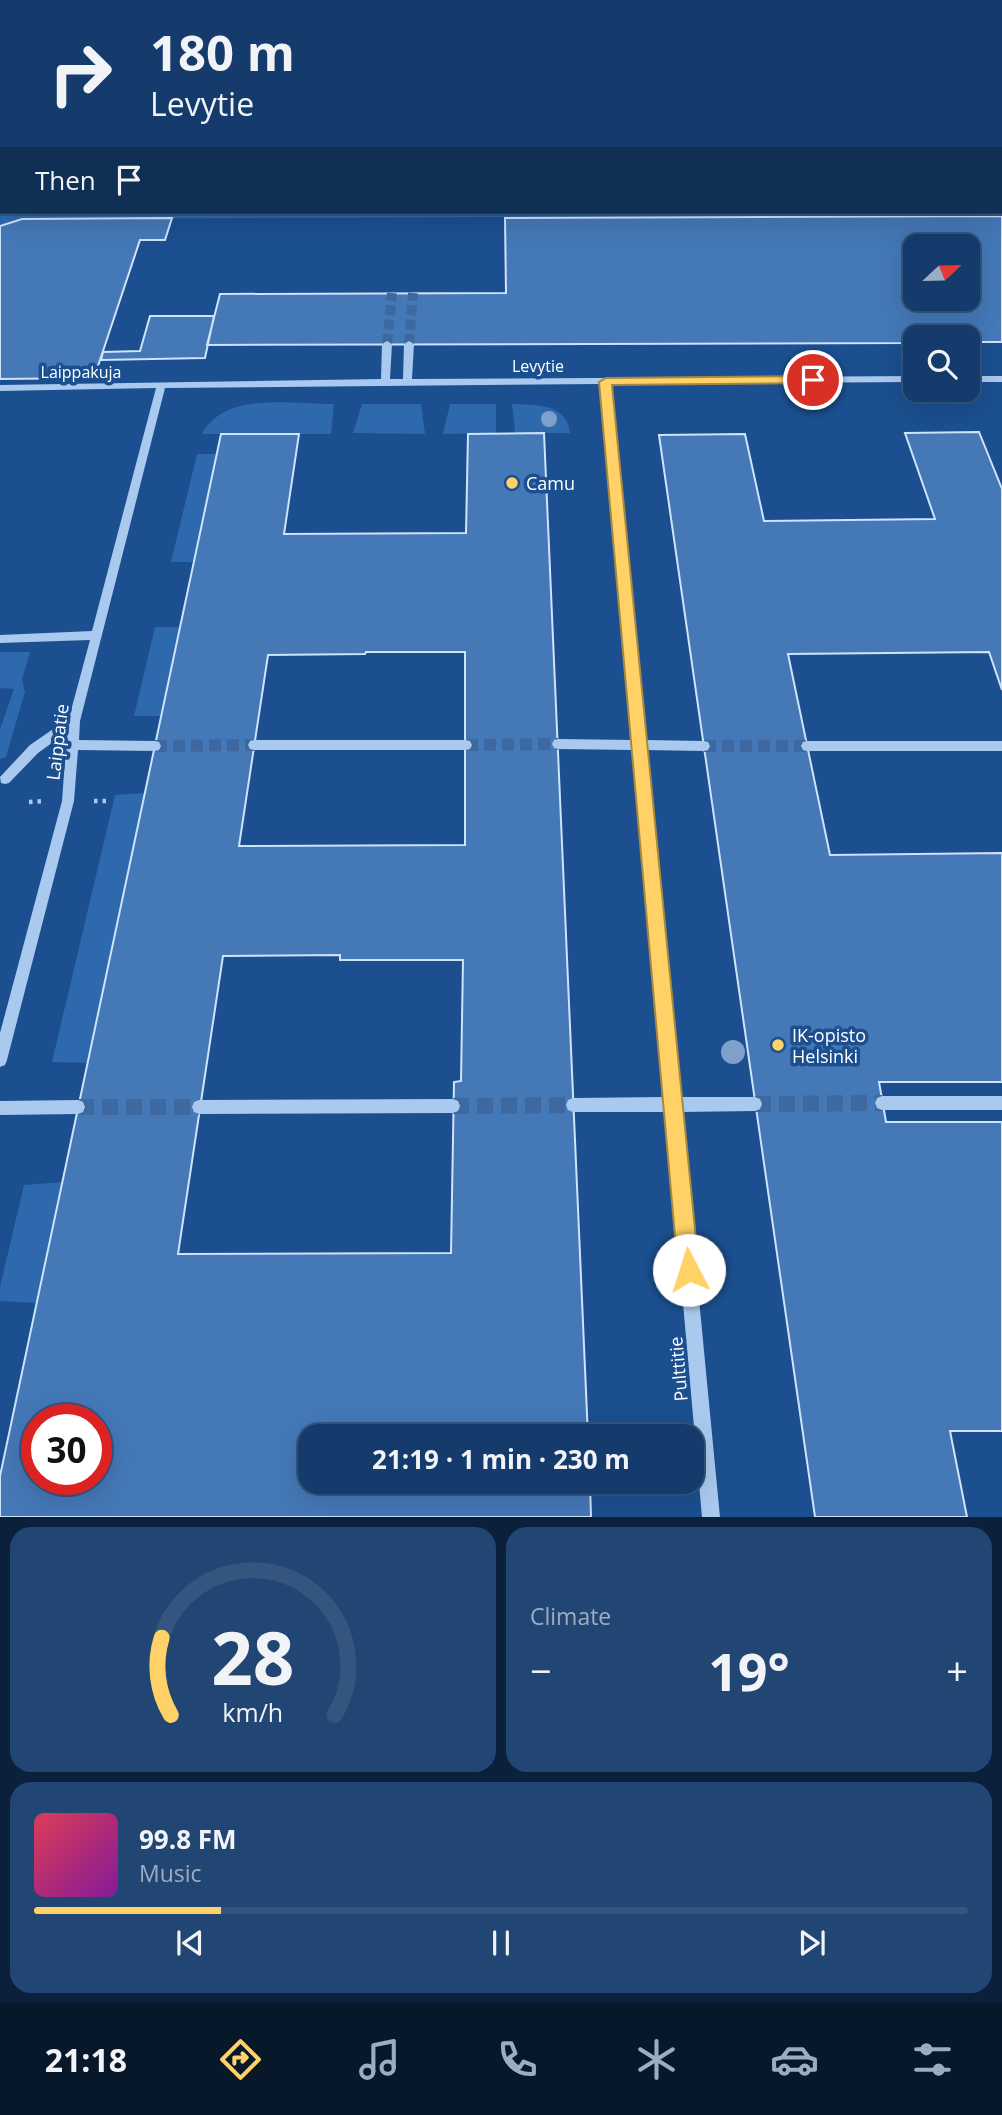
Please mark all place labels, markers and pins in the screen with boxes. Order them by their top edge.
pin [783,350,843,410]
place label: Camu [526,471,575,495]
marker: Camu [504,475,520,491]
place label: IK-opisto Helsinki [792,1023,866,1068]
marker: IK-opisto Helsinki [770,1037,786,1053]

